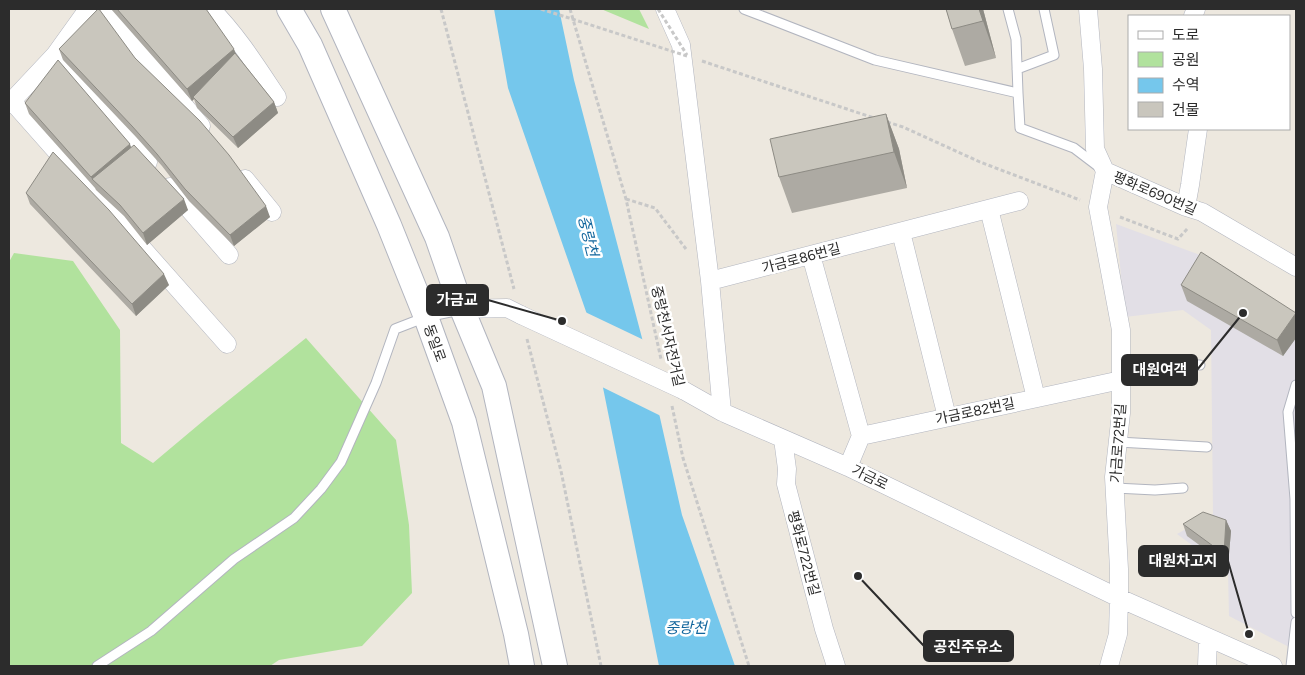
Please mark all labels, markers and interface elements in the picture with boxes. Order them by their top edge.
legend [1128,15,1290,130]
text: 도로 [1172,26,1200,44]
text: 공원 [1172,51,1200,69]
text: 수역 [1172,76,1200,94]
text: 건물 [1172,101,1200,119]
street label: 평화로690번길 [1110,168,1199,219]
water label: 중랑천 [574,214,602,260]
street label: 가금로86번길 [760,240,842,277]
street label: 중랑천서자전거길 [648,284,687,388]
callout: 가금교 [427,285,488,315]
text: 가금교 [436,291,478,309]
street label: 동일로 [420,322,449,364]
callout: 대원여객 [1122,355,1197,385]
text: 대원여객 [1132,361,1188,379]
street label: 가금로82번길 [934,395,1016,428]
street label: 가금로72번길 [1107,403,1130,483]
street label: 가금로 [849,461,891,494]
street label: 평화로722번길 [784,509,823,598]
callout: 대원차고지 [1139,546,1228,576]
text: 대원차고지 [1148,552,1218,570]
water label: 중랑천 [665,619,709,637]
callout: 공진주유소 [924,631,1013,661]
text: 공진주유소 [933,638,1003,656]

